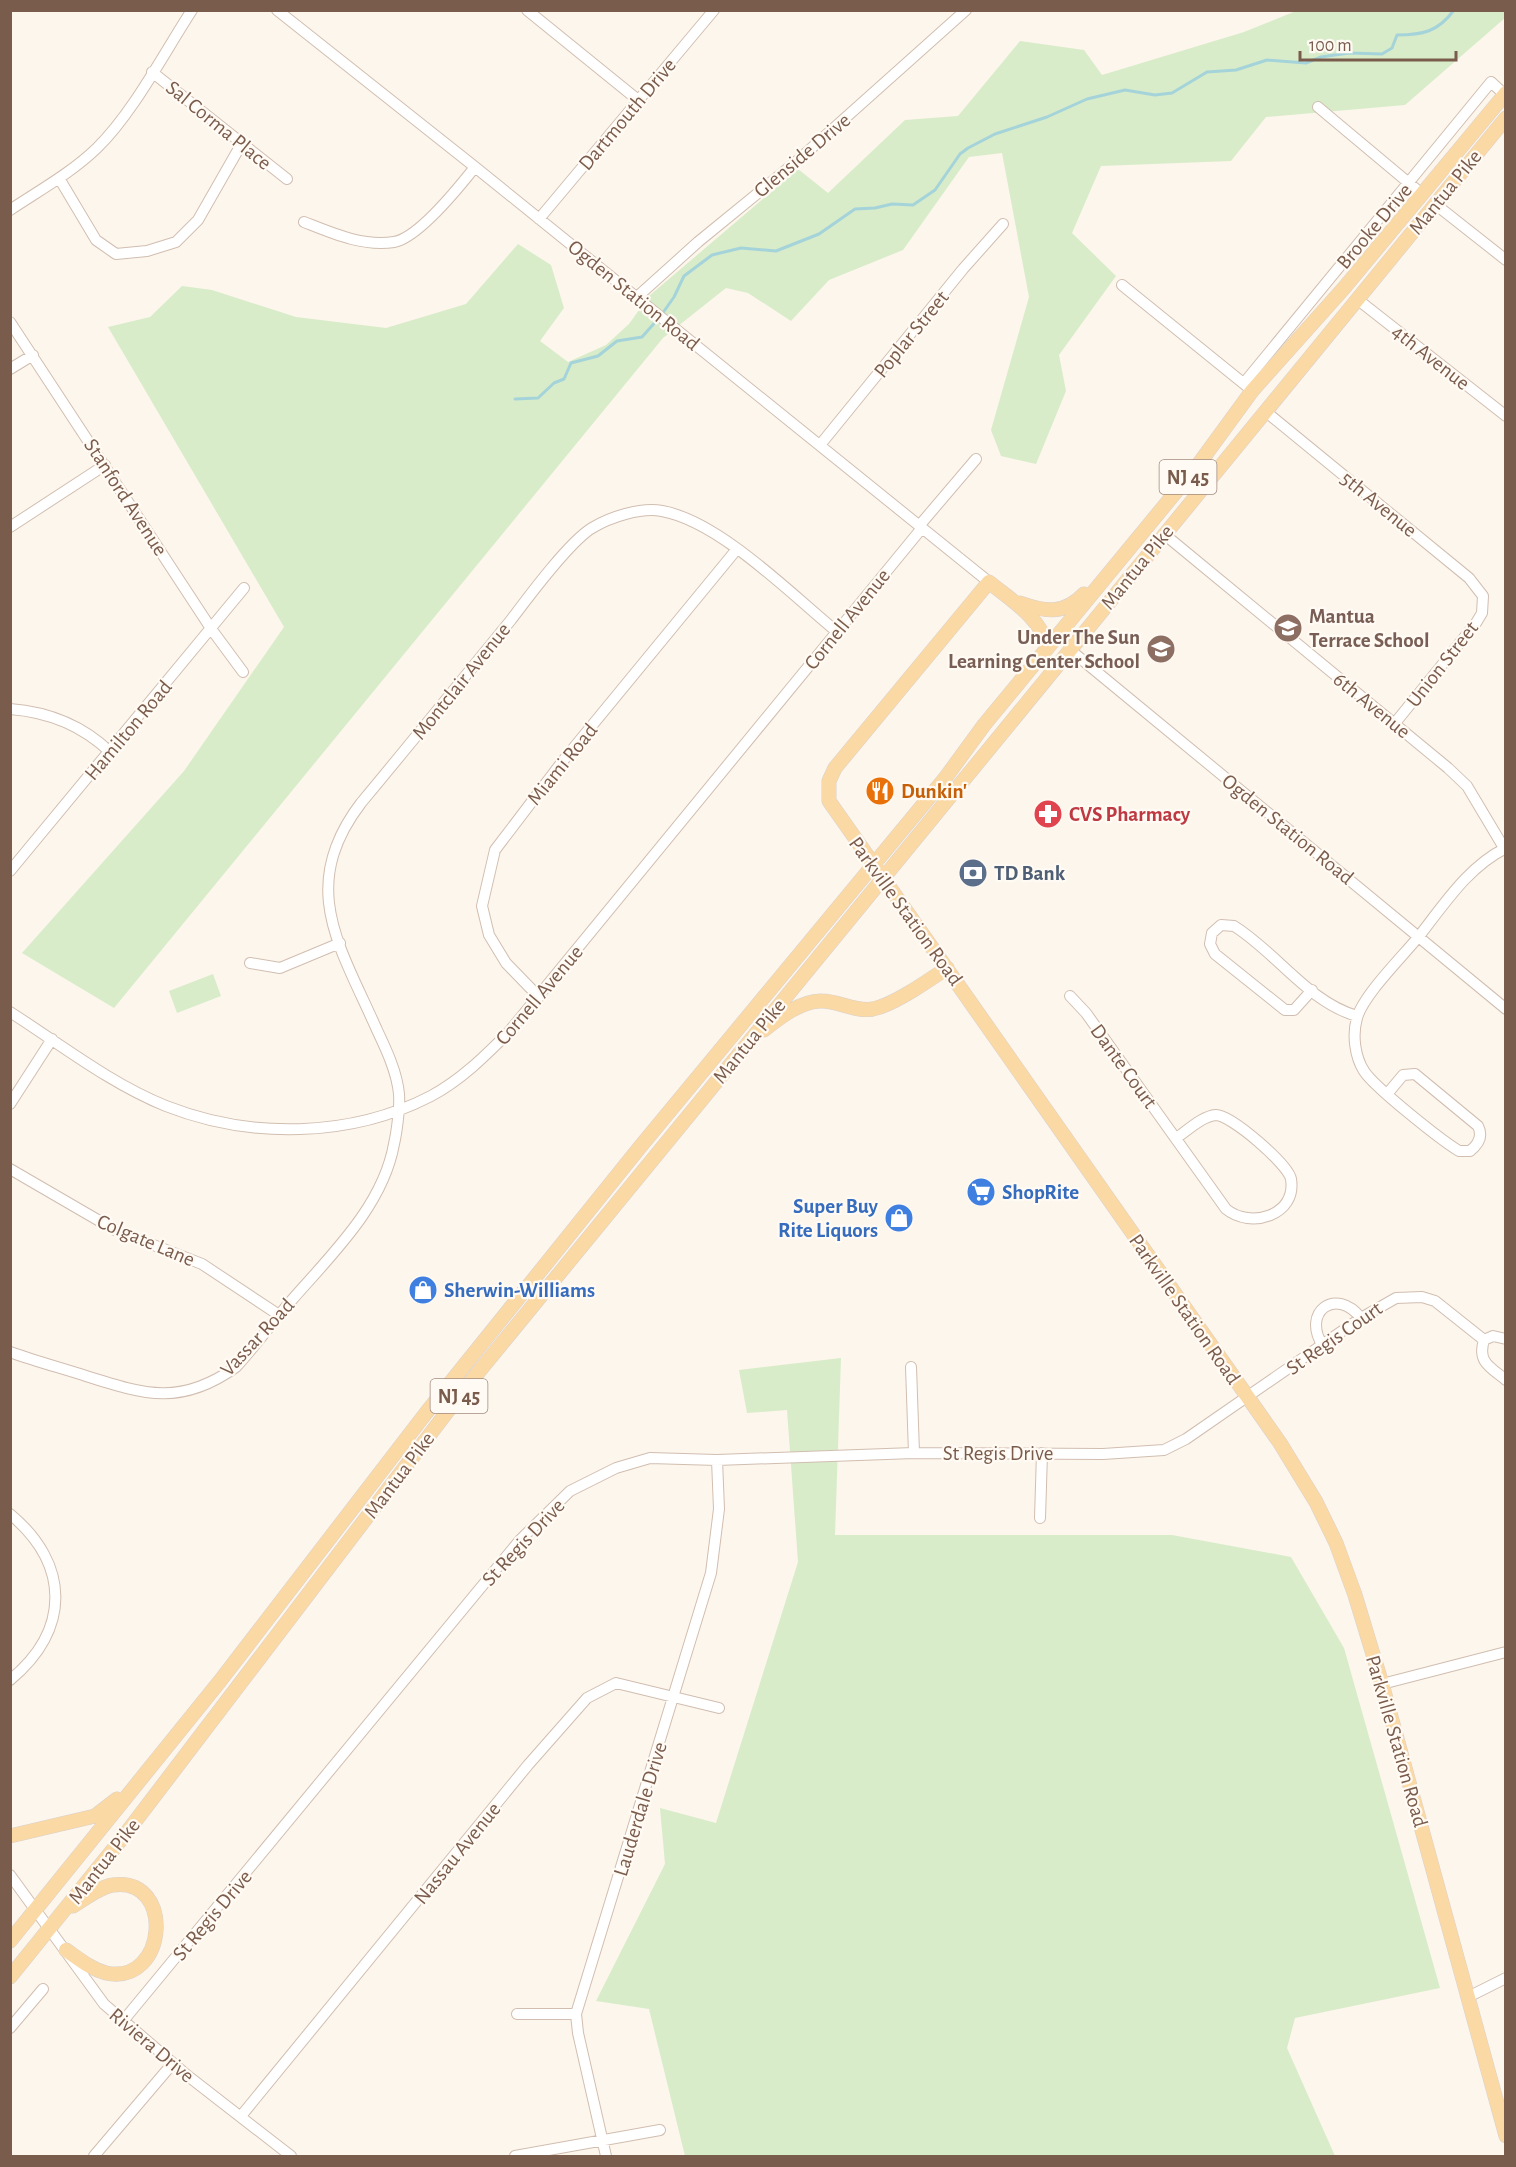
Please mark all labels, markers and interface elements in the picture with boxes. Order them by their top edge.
scale bar [1300,24,1456,62]
text: 100 m [1309,37,1352,55]
street label: Dartmouth Drive [575,54,680,174]
street label: Sal Corma Place [162,77,275,174]
street label: Glenside Drive [750,109,855,202]
street label: Mantua Pike [1405,146,1486,239]
street label: Brooke Drive [1333,180,1416,273]
street label: Ogden Station Road [564,236,704,355]
street label: Poplar Street [870,287,953,382]
street label: 4th Avenue [1388,321,1474,394]
street label: Stanford Avenue [80,435,171,560]
road number: NJ 45 [1160,460,1216,494]
street label: 5th Avenue [1337,468,1421,541]
street label: Mantua Pike [1097,521,1178,614]
street label: Cornell Avenue [801,565,894,674]
place label: Mantua Terrace School [1309,606,1429,651]
school or university icon: Mantua Terrace School [1272,612,1304,644]
street label: Union Street [1403,617,1482,711]
street label: Montclair Avenue [408,619,515,743]
place label: Under The Sun Learning Center School [948,627,1140,672]
school or university icon: Under The Sun Learning Center School [1145,633,1177,665]
street label: 6th Avenue [1329,668,1414,743]
street label: Hamilton Road [81,676,176,784]
street label: Miami Road [523,719,602,809]
street label: Ogden Station Road [1218,770,1358,889]
restaurant icon: Dunkin' [864,775,896,807]
place label: Dunkin' [901,781,967,802]
pharmacy icon: CVS Pharmacy [1032,798,1064,830]
place label: CVS Pharmacy [1069,804,1191,825]
street label: Parkville Station Road [845,833,966,990]
bank icon: TD Bank [957,857,989,889]
place label: TD Bank [994,863,1066,884]
street label: Cornell Avenue [492,941,587,1049]
street label: Mantua Pike [709,995,790,1088]
street label: Dante Court [1086,1020,1161,1112]
supermarket icon: ShopRite [965,1176,997,1208]
place label: ShopRite [1002,1182,1079,1203]
place label: Super Buy Rite Liquors [778,1196,879,1241]
shop icon: Super Buy Rite Liquors [883,1202,915,1234]
street label: Colgate Lane [94,1210,198,1270]
street label: Parkville Station Road [1125,1230,1244,1388]
shop icon: Sherwin-Williams [407,1274,439,1306]
place label: Sherwin-Williams [444,1280,595,1301]
street label: Vassar Road [216,1294,298,1380]
street label: St Regis Court [1282,1298,1386,1379]
road number: NJ 45 [430,1379,488,1413]
street label: Mantua Pike [360,1428,439,1522]
street label: St Regis Drive [943,1443,1053,1464]
street label: St Regis Drive [478,1495,569,1590]
street label: Parkville Station Road [1362,1653,1431,1830]
street label: Lauderdale Drive [610,1740,671,1879]
street label: Nassau Avenue [410,1798,505,1908]
street label: Mantua Pike [65,1815,144,1908]
street label: St Regis Drive [169,1866,256,1964]
street label: Riviera Drive [105,2004,198,2087]

